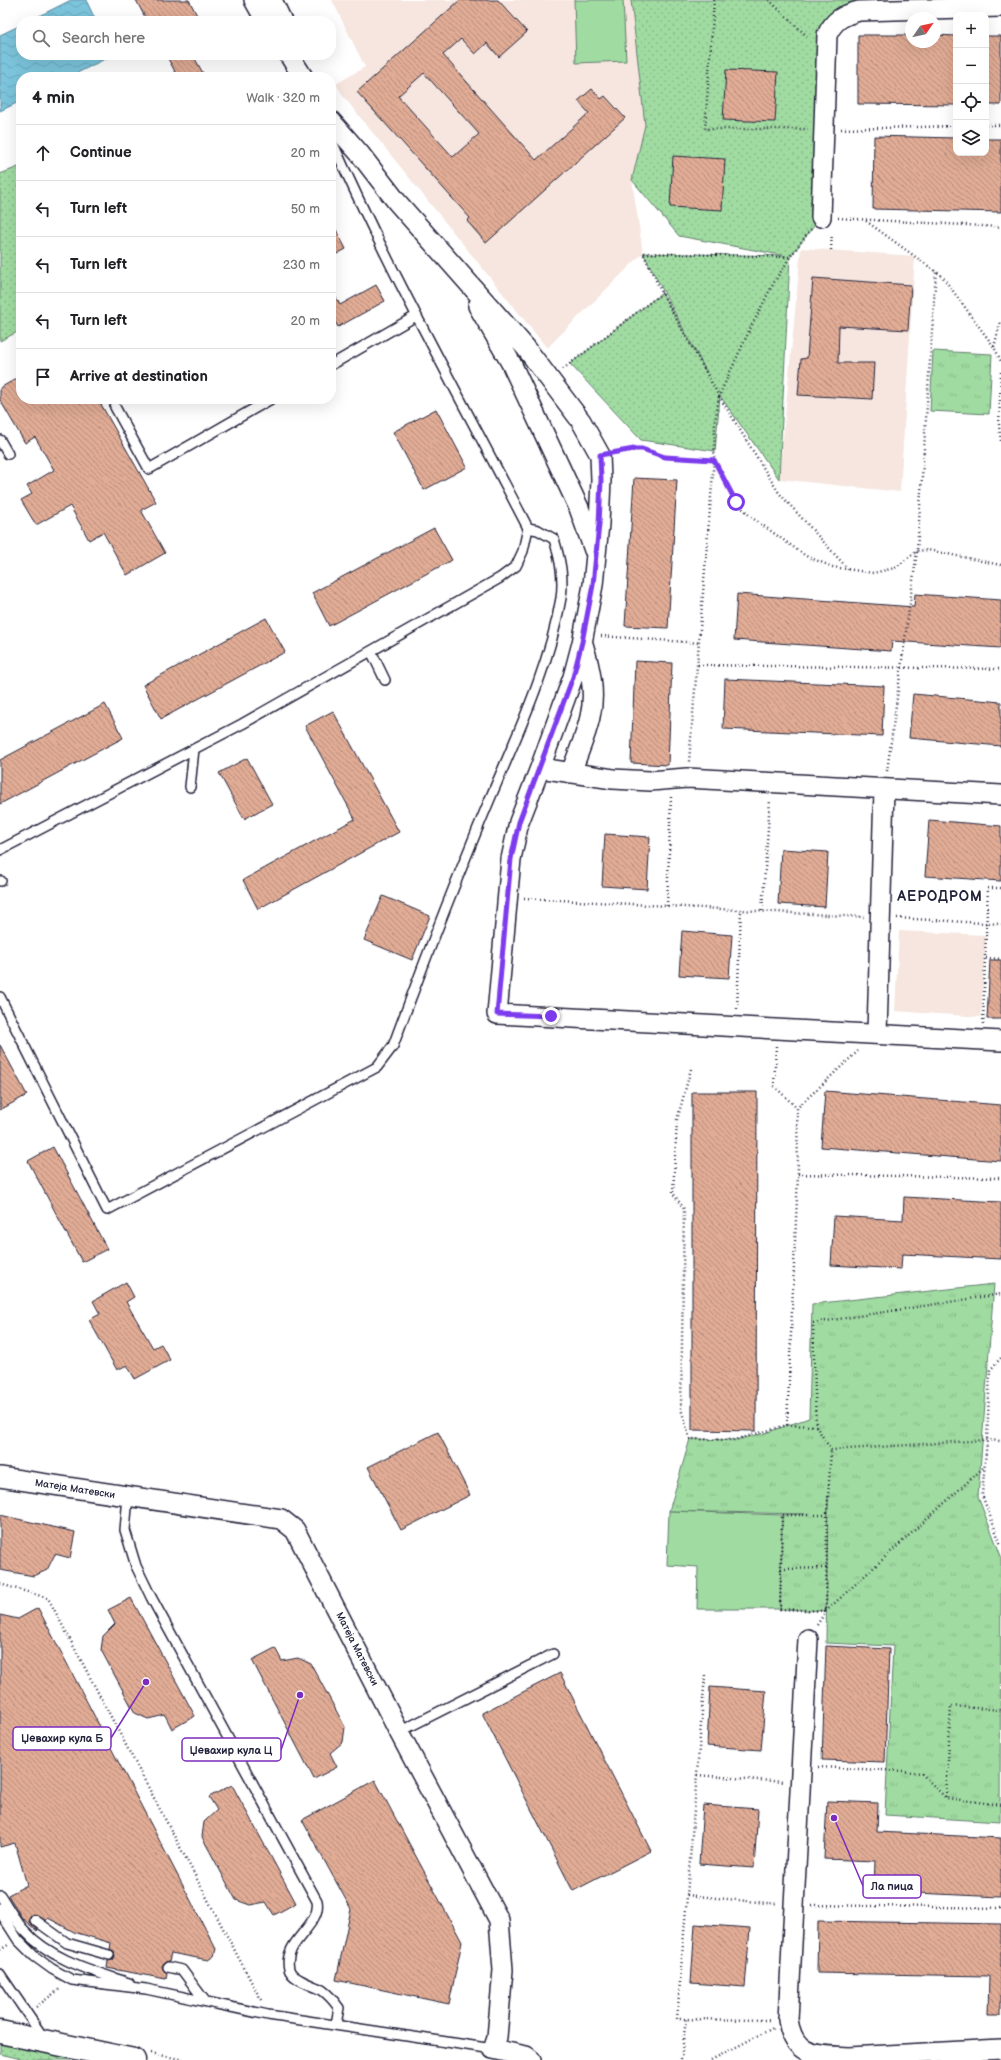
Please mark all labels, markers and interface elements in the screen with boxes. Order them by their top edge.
north arrow [905,12,941,48]
map controls [953,12,989,156]
button: + [953,12,989,48]
search box [16,16,336,60]
icon: search [30,27,52,49]
text: Search here [62,29,145,48]
button: − [953,48,989,84]
button: locate [953,84,989,120]
text: 4 min [32,88,75,108]
text: Walk · 320 m [246,90,320,106]
button: layers [953,120,989,156]
icon: ahead [32,142,54,164]
text: Continue [70,143,132,162]
text: 20 m [290,145,320,161]
icon: left [32,198,54,220]
text: Turn left [70,199,127,218]
text: 50 m [291,201,320,217]
icon: left [32,254,54,276]
text: Turn left [70,255,127,274]
text: 230 m [283,257,320,273]
icon: left [32,310,54,332]
text: Turn left [70,311,127,330]
text: 20 m [290,313,320,329]
icon: arrive [32,366,54,388]
text: Arrive at destination [70,367,208,386]
route start [727,493,745,511]
district label: АЕРОДРОМ [896,888,983,905]
route end [542,1007,560,1025]
street label: Матеја Матевски [34,1477,116,1501]
street label: Матеја Матевски [333,1610,381,1688]
callout: Џевахир кула Б [13,1727,111,1750]
text: Џевахир кула Б [21,1732,103,1745]
callout: Џевахир кула Ц [182,1738,281,1761]
text: Џевахир кула Ц [190,1744,273,1757]
callout: Ла пица [863,1875,921,1898]
text: Ла пица [870,1880,914,1893]

